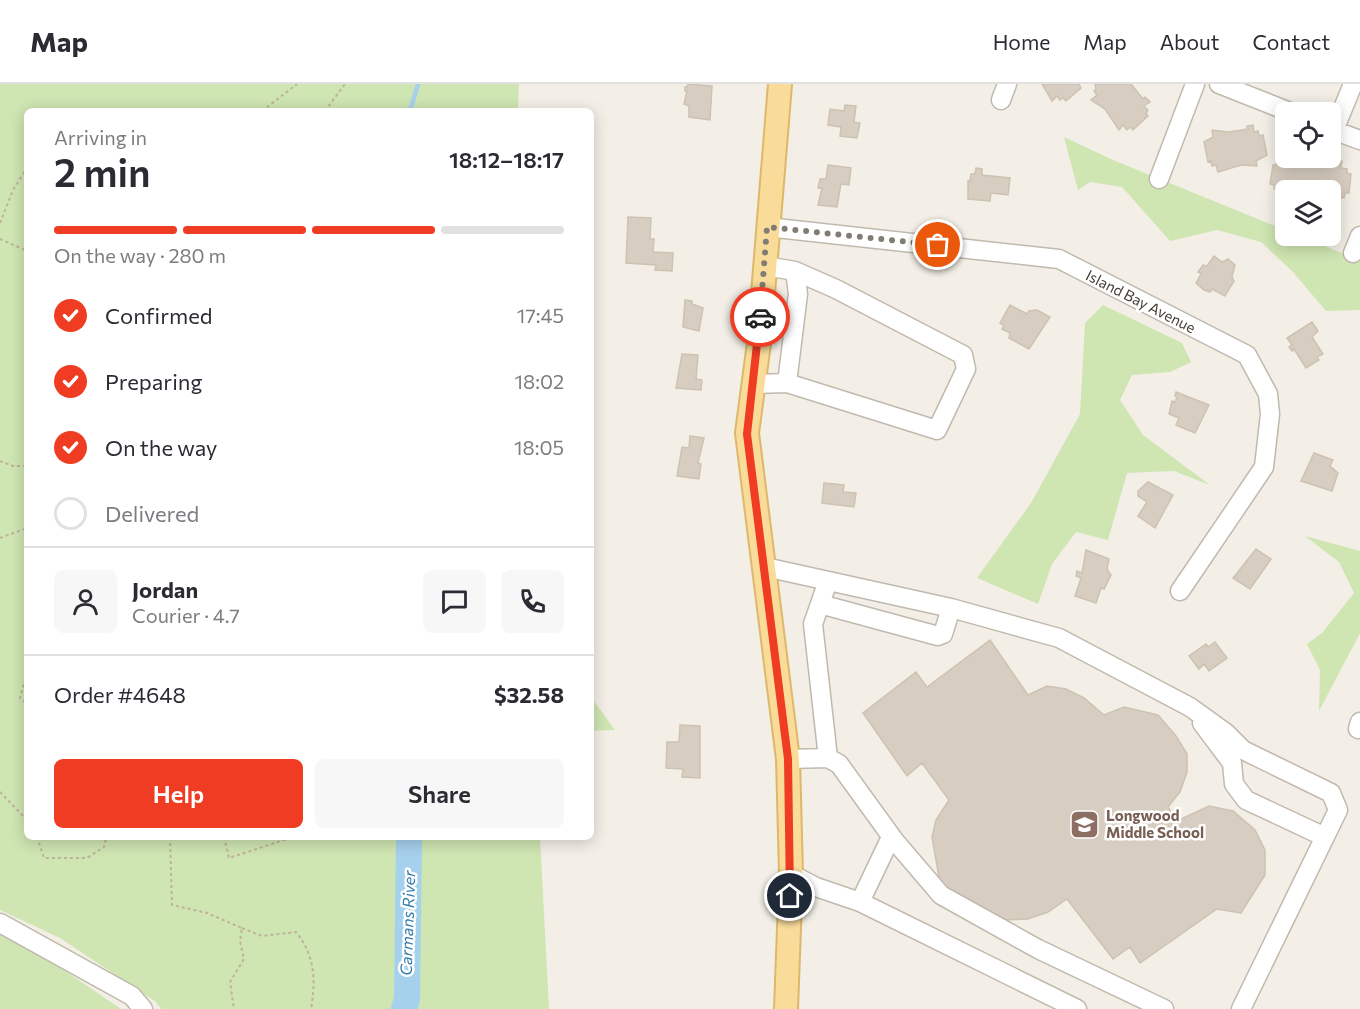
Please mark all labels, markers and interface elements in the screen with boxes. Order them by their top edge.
text: Map [30,24,88,58]
text: Home [993,29,1050,54]
text: Map [1083,29,1127,54]
text: About [1160,29,1219,54]
text: Contact [1252,29,1330,54]
map controls [1275,102,1341,246]
button: locate [1275,102,1341,168]
text: Arriving in [54,125,147,149]
text: 18:12–18:17 [449,146,564,173]
text: 2 min [54,147,151,195]
button: layers [1275,180,1341,246]
pin [912,219,963,270]
icon: bag [921,228,954,261]
text: On the way · 280 m [54,243,226,267]
street label: Island Bay Avenue [1083,266,1199,336]
courier [730,287,790,347]
icon: check [54,299,87,332]
icon: car [744,301,777,334]
text: Confirmed [105,302,212,329]
text: 17:45 [517,303,564,327]
icon: check [54,365,87,398]
text: Preparing [105,368,202,395]
text: 18:02 [515,369,564,393]
icon: check [54,431,87,464]
text: On the way [105,434,217,461]
text: 18:05 [514,435,564,459]
text: Delivered [105,500,199,527]
button: person [54,570,117,633]
button: chat [423,570,486,633]
button: phone [501,570,564,633]
text: Jordan [132,576,198,603]
text: Courier · 4.7 [132,603,240,627]
text: Order #4648 [54,681,186,708]
text: $32.58 [494,681,564,708]
button: Help [54,759,303,828]
button: Share [315,759,564,828]
place label: Longwood Middle School [1106,806,1204,841]
school or university icon: Longwood Middle School [1069,808,1101,840]
water label: Carmans River [396,869,418,976]
pin [764,870,815,921]
icon: home [773,879,806,912]

